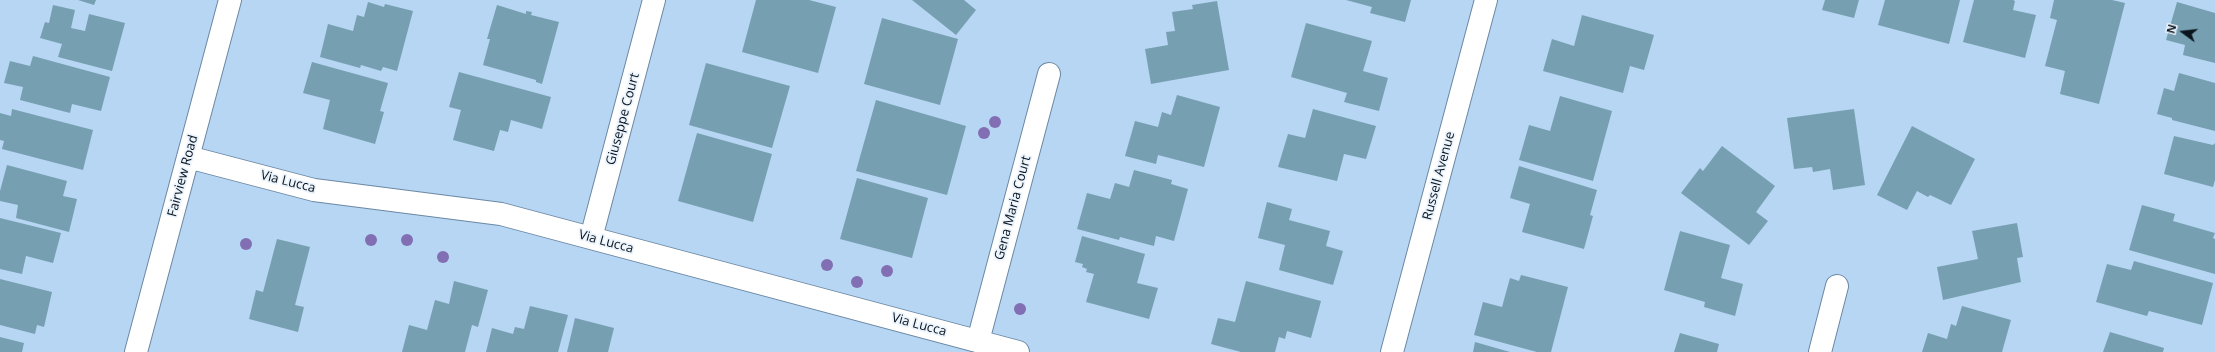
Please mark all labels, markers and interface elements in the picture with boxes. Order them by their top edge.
north arrow [2163,12,2203,52]
text: N [2163,23,2179,35]
street label: Giuseppe Court [603,71,643,167]
street label: Russell Avenue [1420,130,1458,222]
street label: Fairview Road [165,133,201,219]
street label: Gena Maria Court [992,154,1034,262]
street label: Via Lucca [259,168,317,196]
street label: Via Lucca [577,227,635,257]
street label: Via Lucca [890,310,948,340]

